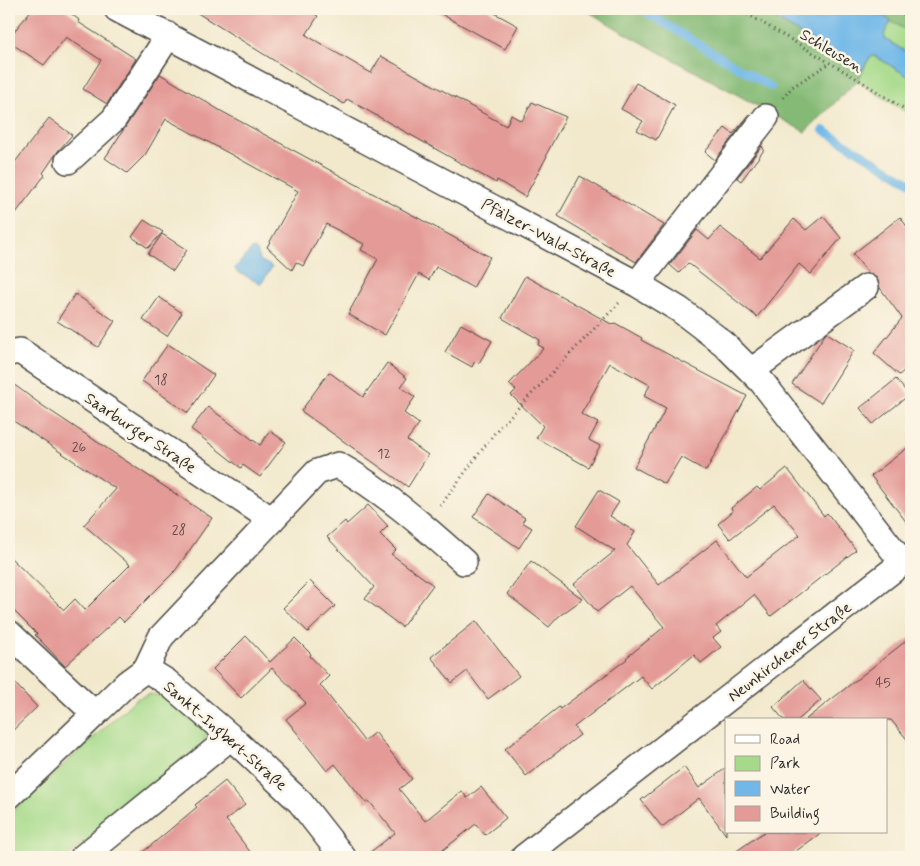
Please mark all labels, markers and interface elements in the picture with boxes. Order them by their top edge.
street label: Schleusen [796,24,867,78]
street label: Pfälzer-Wald-Straße [477,194,619,283]
house number: 18 [154,371,168,389]
street label: Saarburger Straße [80,388,200,479]
house number: 26 [72,438,87,456]
house number: 12 [377,445,391,463]
house number: 28 [172,521,186,539]
street label: Neunkirchener Straße [724,597,856,707]
house number: 45 [875,674,891,692]
street label: Sankt-Ingbert-Straße [158,677,291,796]
legend [725,718,888,834]
text: Road [770,730,800,750]
text: Park [770,754,800,774]
text: Water [770,780,810,800]
text: Building [770,804,820,825]

